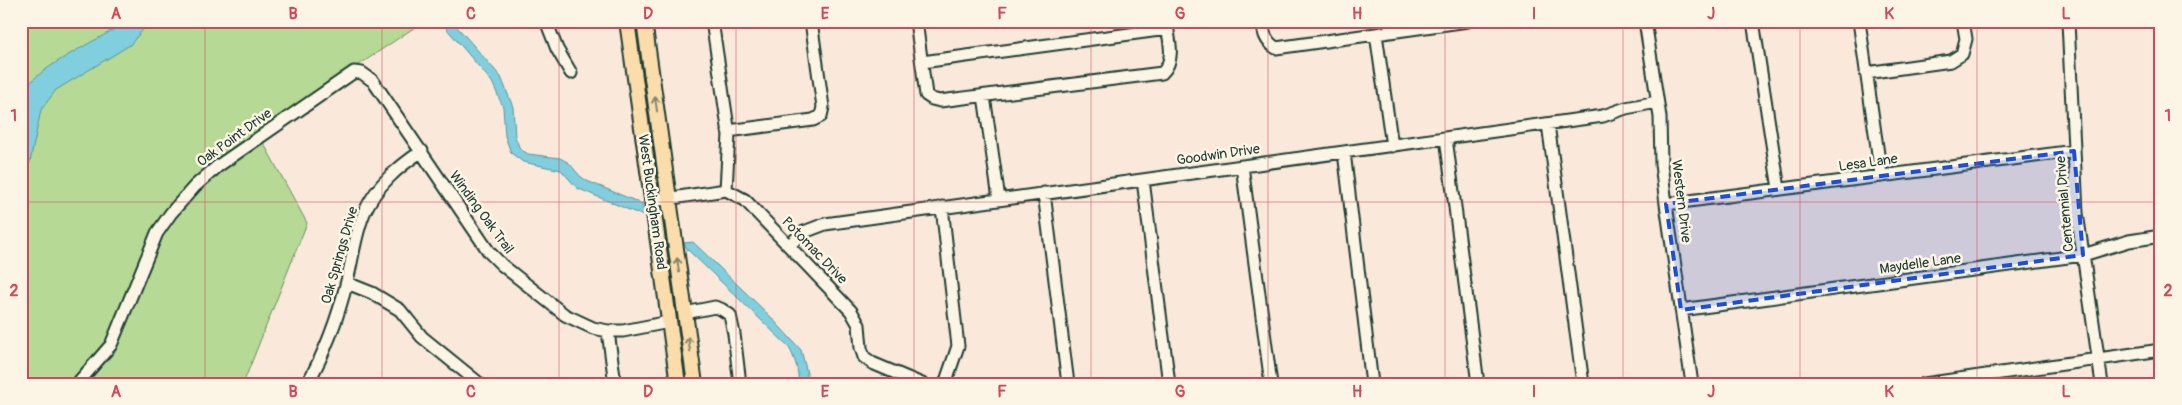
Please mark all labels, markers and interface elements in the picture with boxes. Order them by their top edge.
text: A [111,4,122,24]
text: B [288,4,298,24]
text: C [466,4,476,24]
text: D [643,4,653,24]
text: E [821,4,830,24]
text: F [997,4,1007,24]
text: G [1175,4,1186,24]
text: H [1352,4,1362,24]
text: I [1532,4,1536,24]
text: J [1707,4,1715,24]
text: K [1884,4,1894,24]
text: L [2061,4,2071,24]
one-way arrow [650,96,660,112]
street label: Oak Point Drive [194,105,275,170]
text: 1 [11,106,17,126]
text: 1 [2165,106,2171,126]
street label: West Buckingham Road [635,133,670,271]
street label: Goodwin Drive [1175,140,1261,169]
street label: Lesa Lane [1837,150,1899,175]
street label: Centennial Drive [2052,155,2077,253]
street label: Western Drive [1668,159,1695,244]
street label: Winding Oak Trail [446,167,517,257]
street label: Oak Springs Drive [317,204,362,306]
street label: Potomac Drive [778,213,851,288]
street label: Maydelle Lane [1878,249,1962,278]
one-way arrow [673,257,683,273]
text: 2 [10,281,19,301]
text: 2 [2164,281,2173,301]
one-way arrow [684,336,694,352]
text: A [111,382,122,402]
text: B [288,382,298,402]
text: C [466,382,476,402]
text: D [643,382,653,402]
text: E [821,382,830,402]
text: F [997,382,1007,402]
text: G [1175,382,1186,402]
text: H [1352,382,1362,402]
text: I [1532,382,1536,402]
text: J [1707,382,1715,402]
text: K [1884,382,1894,402]
text: L [2061,382,2071,402]

